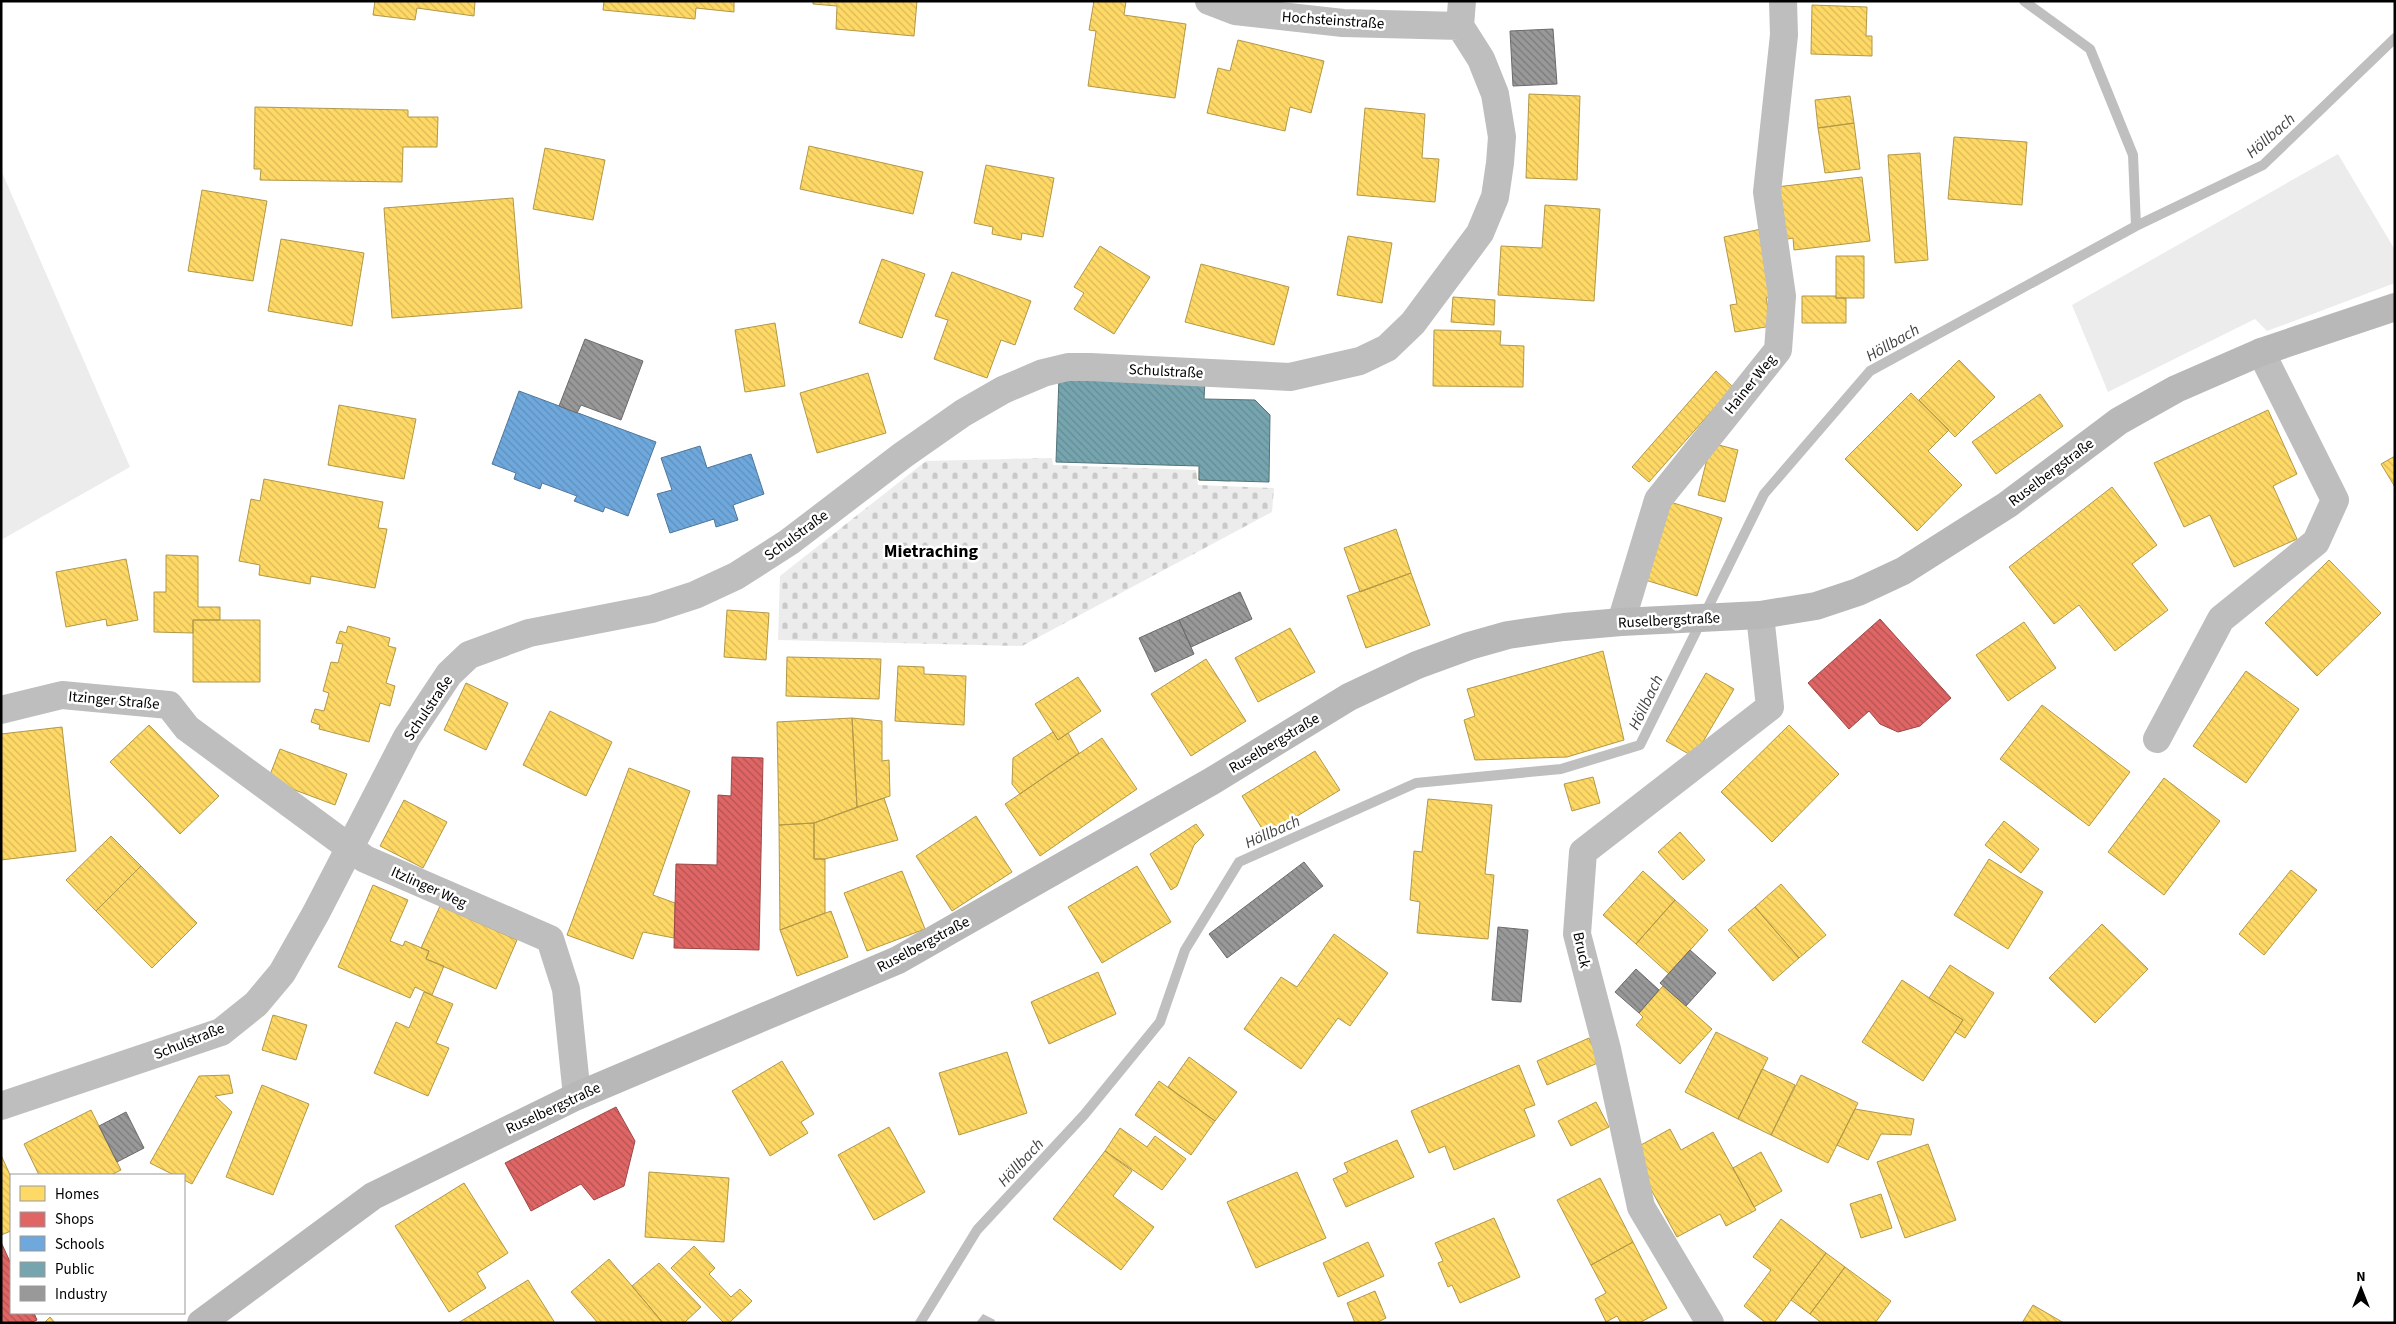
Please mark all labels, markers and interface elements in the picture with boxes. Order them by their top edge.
street label: Hochsteinstraße [1281,6,1385,35]
water label: Höllbach [2241,108,2300,163]
water label: Höllbach [1862,319,1923,367]
street label: Hainer Weg [1720,350,1781,419]
street label: Schulstraße [1128,359,1204,384]
street label: Ruselbergstraße [2004,433,2098,512]
street label: Schulstraße [760,505,833,566]
district label: Mietraching [884,539,979,564]
street label: Ruselbergstraße [1617,607,1721,634]
water label: Höllbach [1623,671,1669,734]
street label: Schulstraße [399,672,458,745]
street label: Itzinger Straße [67,686,160,715]
street label: Ruselbergstraße [1225,708,1323,779]
water label: Höllbach [1241,810,1304,854]
street label: Itzlinger Weg [388,861,470,914]
street label: Ruselbergstraße [873,911,973,978]
street label: Bruck [1567,930,1596,971]
street label: Schulstraße [151,1018,228,1065]
street label: Ruselbergstraße [502,1077,604,1140]
water label: Höllbach [993,1134,1049,1192]
legend [10,1174,185,1314]
text: Homes [55,1184,99,1205]
text: Shops [55,1209,94,1230]
text: Schools [55,1234,104,1255]
text: Public [55,1259,94,1280]
north arrow [2336,1264,2386,1314]
text: N [2356,1267,2366,1287]
text: Industry [55,1284,107,1305]

